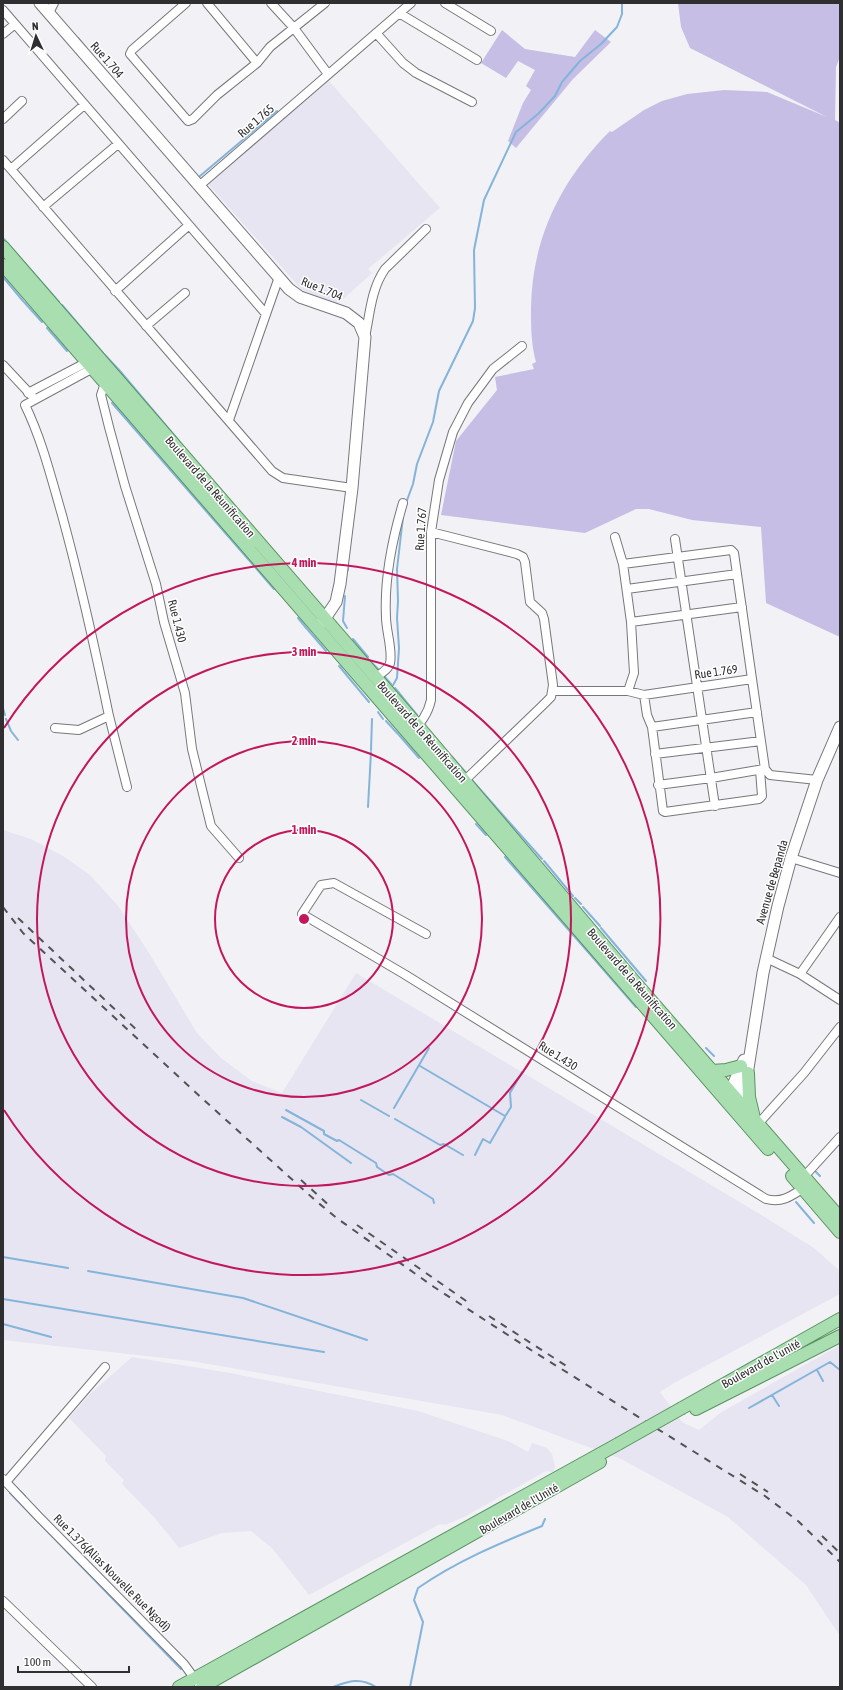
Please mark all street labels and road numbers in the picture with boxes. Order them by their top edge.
street label: Rue 1.704 [87,39,127,81]
street label: Rue 1.765 [235,101,277,141]
street label: Rue 1.704 [299,274,345,304]
street label: Boulevard de la Réunification [162,434,258,540]
street label: Rue 1.767 [412,506,430,551]
street label: Rue 1.430 [165,598,189,644]
street label: Rue 1.769 [693,662,739,682]
street label: Boulevard de la Réunification [374,679,470,785]
street label: Avenue de Bepanda [753,838,791,926]
street label: Boulevard de la Réunification [584,926,680,1032]
street label: Rue 1.430 [536,1039,580,1074]
street label: Boulevard de l'unité [719,1337,803,1391]
street label: Boulevard de l'Unité [477,1481,561,1537]
street label: Rue 1.376(Alias Nouvelle Rue Ngodi) [51,1512,173,1634]

